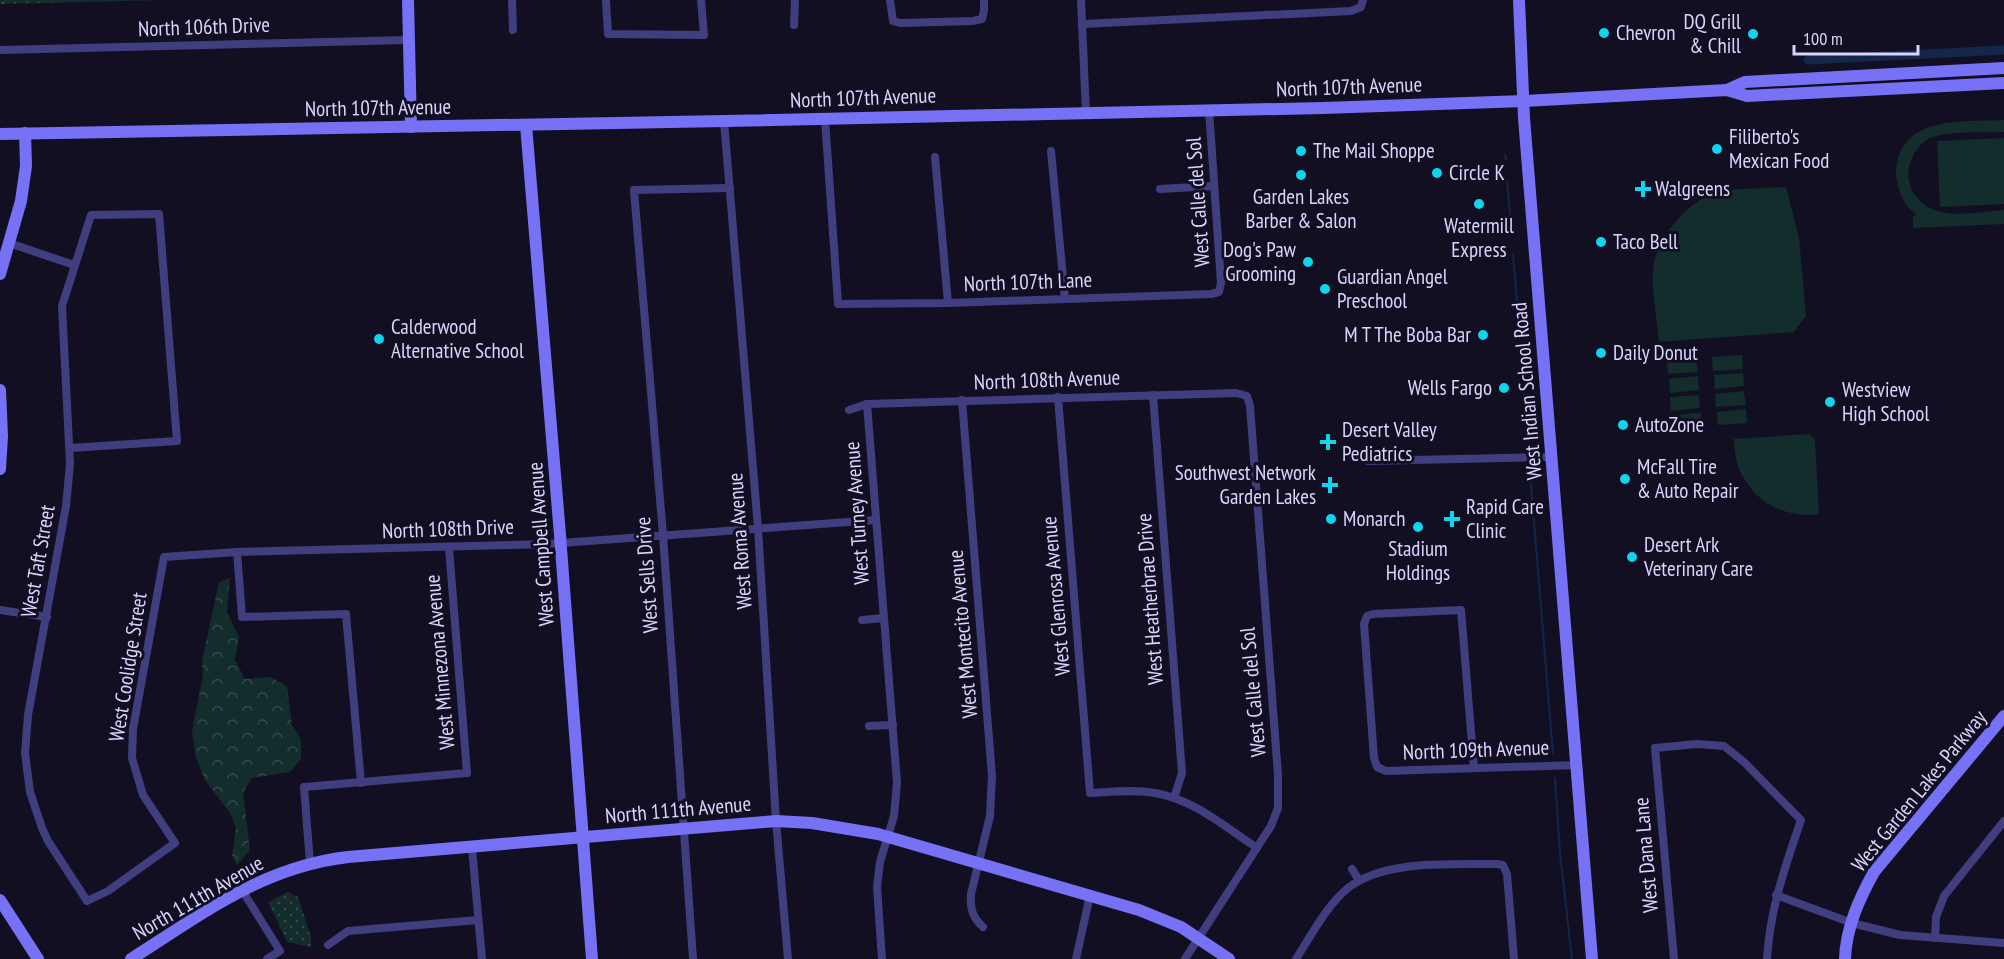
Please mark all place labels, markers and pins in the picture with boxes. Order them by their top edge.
place label: DQ Grill & Chill [1684,8,1741,59]
place label: Chevron [1616,19,1675,46]
marker: Chevron [1597,26,1611,40]
marker: DQ Grill & Chill [1746,27,1760,41]
place label: Filiberto's Mexican Food [1729,123,1829,174]
place label: The Mail Shoppe [1313,137,1435,164]
marker: Filiberto's Mexican Food [1710,142,1724,156]
marker: The Mail Shoppe [1294,144,1308,158]
place label: Circle K [1449,159,1505,186]
marker: Circle K [1430,166,1444,180]
marker: Garden Lakes Barber & Salon [1294,168,1308,182]
place label: Walgreens [1655,175,1730,202]
marker: Walgreens [1636,182,1650,196]
place label: Garden Lakes Barber & Salon [1246,183,1356,234]
marker: Watermill Express [1472,197,1486,211]
place label: Watermill Express [1444,212,1514,263]
place label: Taco Bell [1613,228,1678,255]
marker: Taco Bell [1594,235,1608,249]
place label: Dog's Paw Grooming [1223,236,1297,287]
marker: Dog's Paw Grooming [1301,255,1315,269]
place label: Guardian Angel Preschool [1337,263,1448,314]
marker: Guardian Angel Preschool [1318,282,1332,296]
place label: Calderwood Alternative School [391,313,524,364]
place label: M T The Boba Bar [1344,321,1471,348]
marker: M T The Boba Bar [1476,328,1490,342]
marker: Calderwood Alternative School [372,332,386,346]
place label: Daily Donut [1613,339,1698,366]
marker: Daily Donut [1594,346,1608,360]
place label: Wells Fargo [1408,374,1492,401]
place label: Westview High School [1842,376,1929,427]
marker: Wells Fargo [1497,381,1511,395]
marker: Westview High School [1823,395,1837,409]
place label: AutoZone [1635,411,1704,438]
place label: Desert Valley Pediatrics [1342,416,1437,467]
marker: AutoZone [1616,418,1630,432]
marker: Desert Valley Pediatrics [1319,433,1337,451]
place label: McFall Tire & Auto Repair [1637,453,1739,504]
place label: Southwest Network Garden Lakes [1175,459,1316,510]
marker: McFall Tire & Auto Repair [1618,472,1632,486]
marker: Southwest Network Garden Lakes [1321,476,1339,494]
place label: Rapid Care Clinic [1466,493,1544,544]
place label: Monarch [1343,505,1406,532]
marker: Rapid Care Clinic [1443,510,1461,528]
marker: Monarch [1324,512,1338,526]
marker: Stadium Holdings [1411,520,1425,534]
place label: Desert Ark Veterinary Care [1643,531,1753,582]
place label: Stadium Holdings [1386,535,1450,586]
marker: Desert Ark Veterinary Care [1625,550,1639,564]

